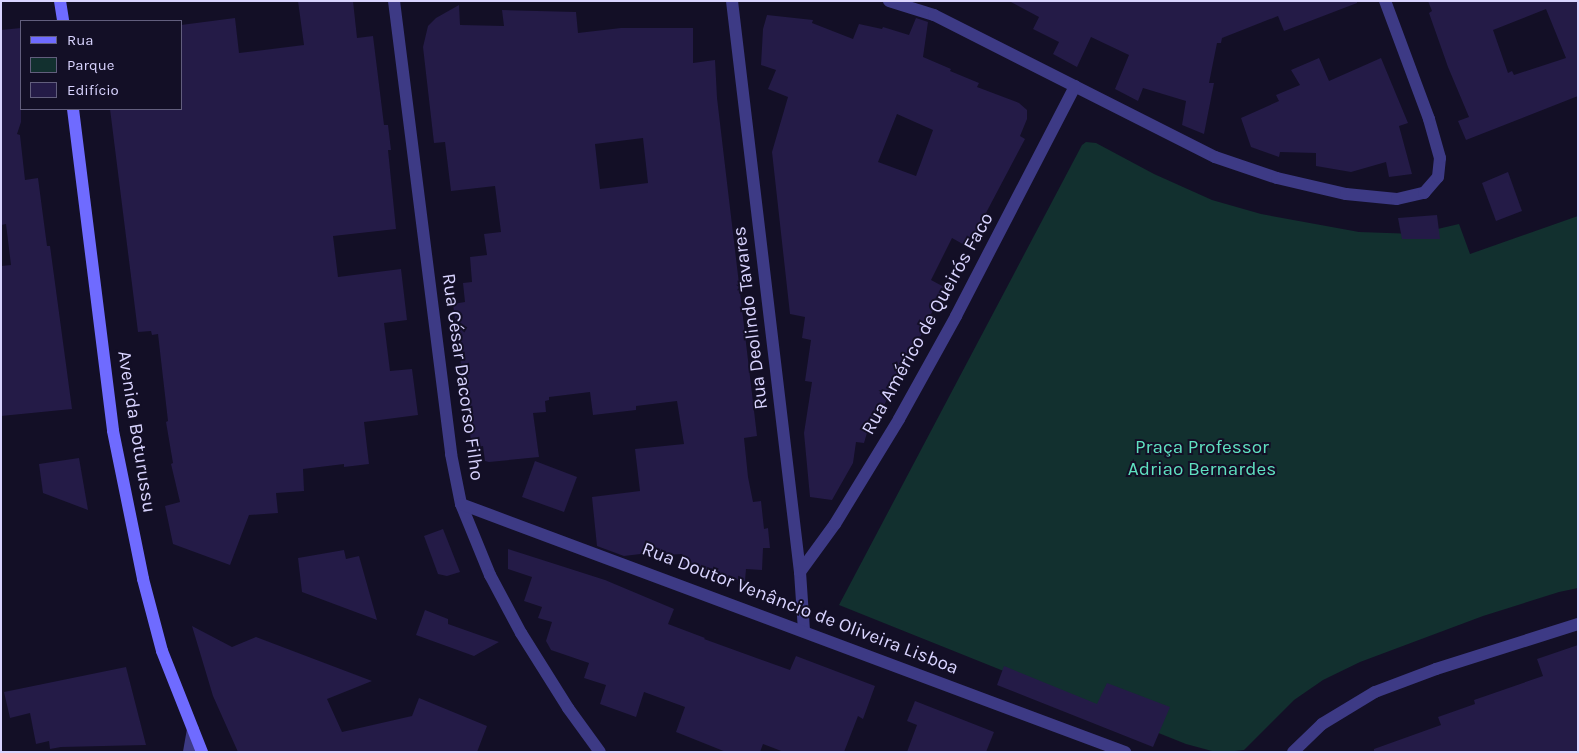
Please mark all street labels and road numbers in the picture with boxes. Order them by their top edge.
street label: Rua Américo de Queirós Faco [857,209,999,439]
street label: Rua Deolindo Tavares [728,225,774,411]
street label: Rua César Dacorso Filho [436,272,488,482]
street label: Avenida Boturussu [112,349,160,515]
street label: Rua Doutor Venâncio de Oliveira Lisboa [638,538,962,680]

